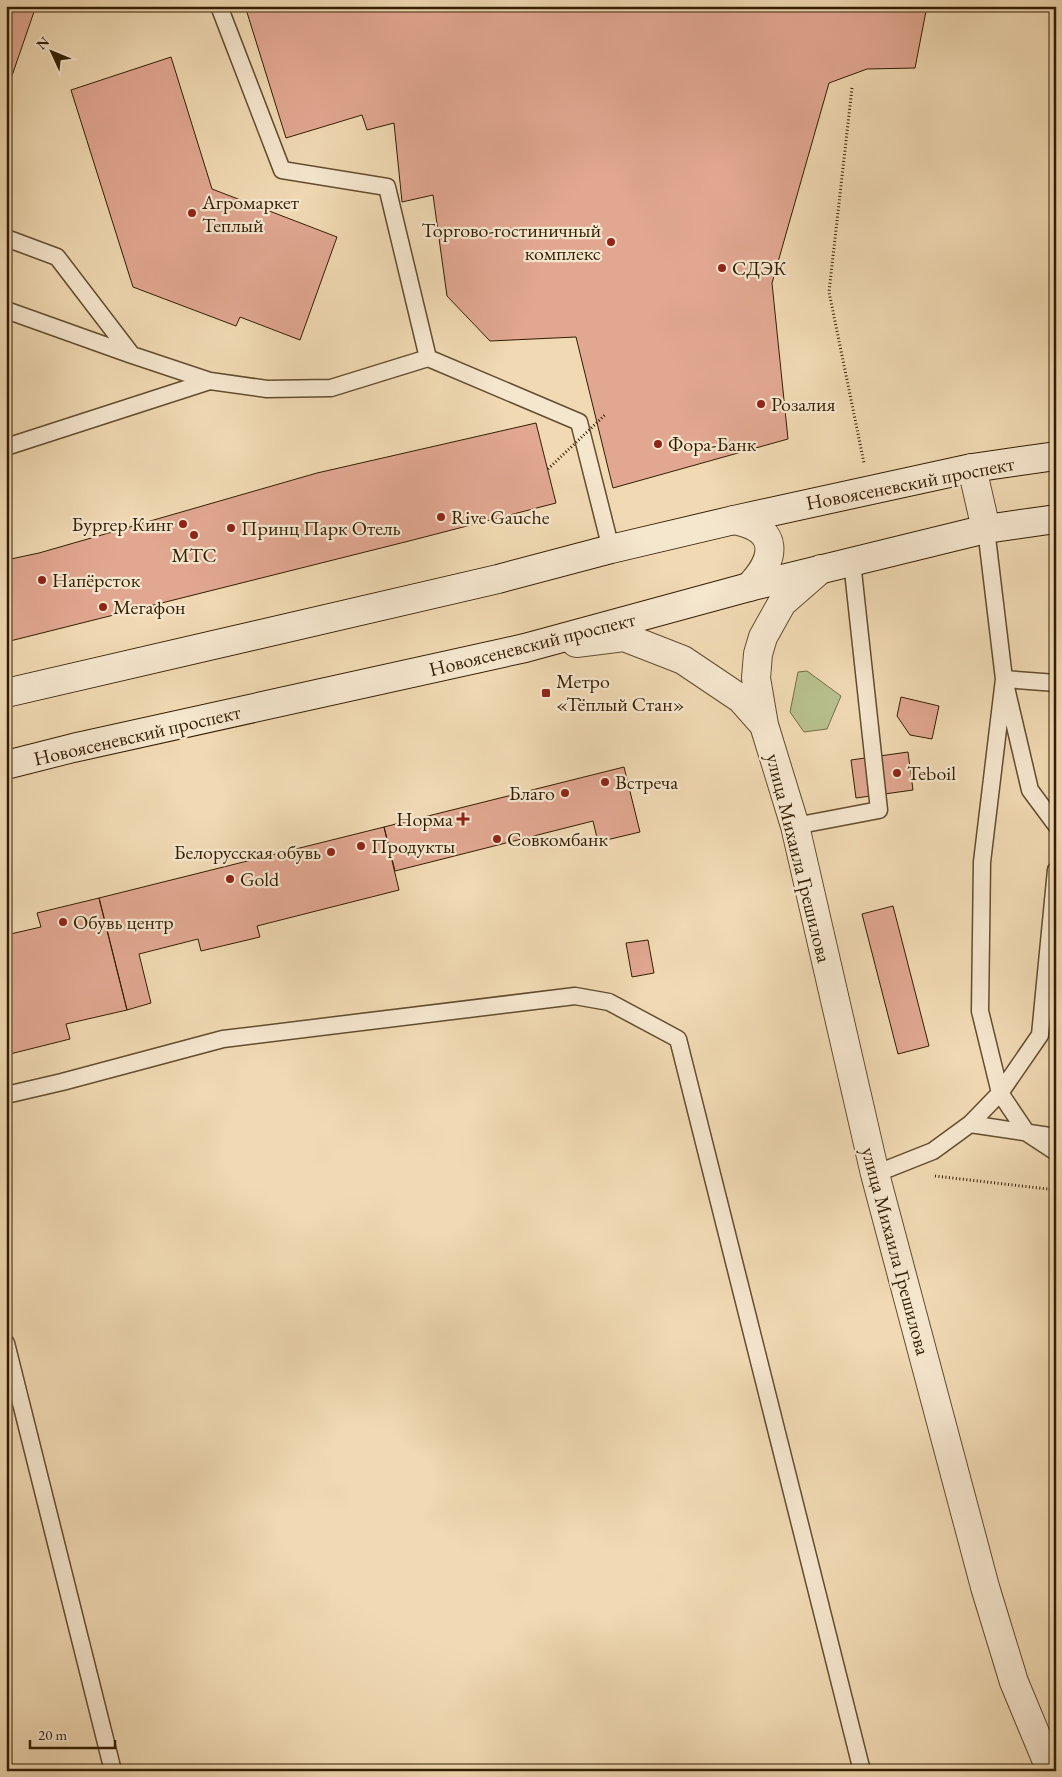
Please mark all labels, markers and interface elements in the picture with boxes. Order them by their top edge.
north arrow [28,28,78,78]
text: N [32,32,54,53]
place label: Агромаркет Теплый [201,189,299,238]
marker: Агромаркет Теплый [186,207,198,219]
place label: Торгово-гостиничный комплекс [422,217,601,266]
marker: Торгово-гостиничный комплекс [605,236,617,248]
place label: СДЭК [732,255,787,281]
marker: СДЭК [716,262,728,274]
place label: Розалия [771,391,835,417]
marker: Розалия [755,398,767,410]
place label: Фора-Банк [668,431,757,457]
marker: Фора-Банк [652,438,664,450]
street label: Новоясеневский проспект [804,450,1016,516]
place label: Rive Gauche [451,504,550,530]
place label: Бургер Кинг [72,511,173,537]
marker: Rive Gauche [435,511,447,523]
place label: Принц Парк Отель [241,515,401,541]
marker: Бургер Кинг [177,518,189,530]
marker: Принц Парк Отель [225,522,237,534]
marker: МТС [188,529,200,541]
place label: МТС [171,542,217,568]
place label: Напёрсток [52,567,141,593]
marker: Напёрсток [36,574,48,586]
place label: Мегафон [113,594,186,620]
marker: Мегафон [97,601,109,613]
street label: Новоясеневский проспект [426,606,638,682]
place label: Метро «Тёплый Стан» [556,668,685,717]
marker: Метро «Тёплый Стан» [540,687,552,699]
street label: Новоясеневский проспект [31,699,243,771]
street label: улица Михаила Грешилова [760,751,838,965]
place label: Teboil [907,760,956,786]
marker: Teboil [891,767,903,779]
place label: Встреча [615,769,678,795]
marker: Встреча [599,776,611,788]
place label: Благо [509,780,555,806]
marker: Благо [559,787,571,799]
place label: Норма [396,806,453,832]
marker: Норма [457,813,469,825]
place label: Совкомбанк [507,826,608,852]
place label: Продукты [371,833,455,859]
marker: Совкомбанк [491,833,503,845]
place label: Белорусская обувь [174,839,321,865]
marker: Продукты [355,840,367,852]
marker: Белорусская обувь [325,846,337,858]
place label: Gold [240,866,280,892]
marker: Gold [224,873,236,885]
place label: Обувь центр [73,909,174,935]
marker: Обувь центр [57,916,69,928]
street label: улица Михаила Грешилова [856,1144,936,1358]
scale bar [30,1717,115,1749]
text: 20 m [38,1725,67,1744]

